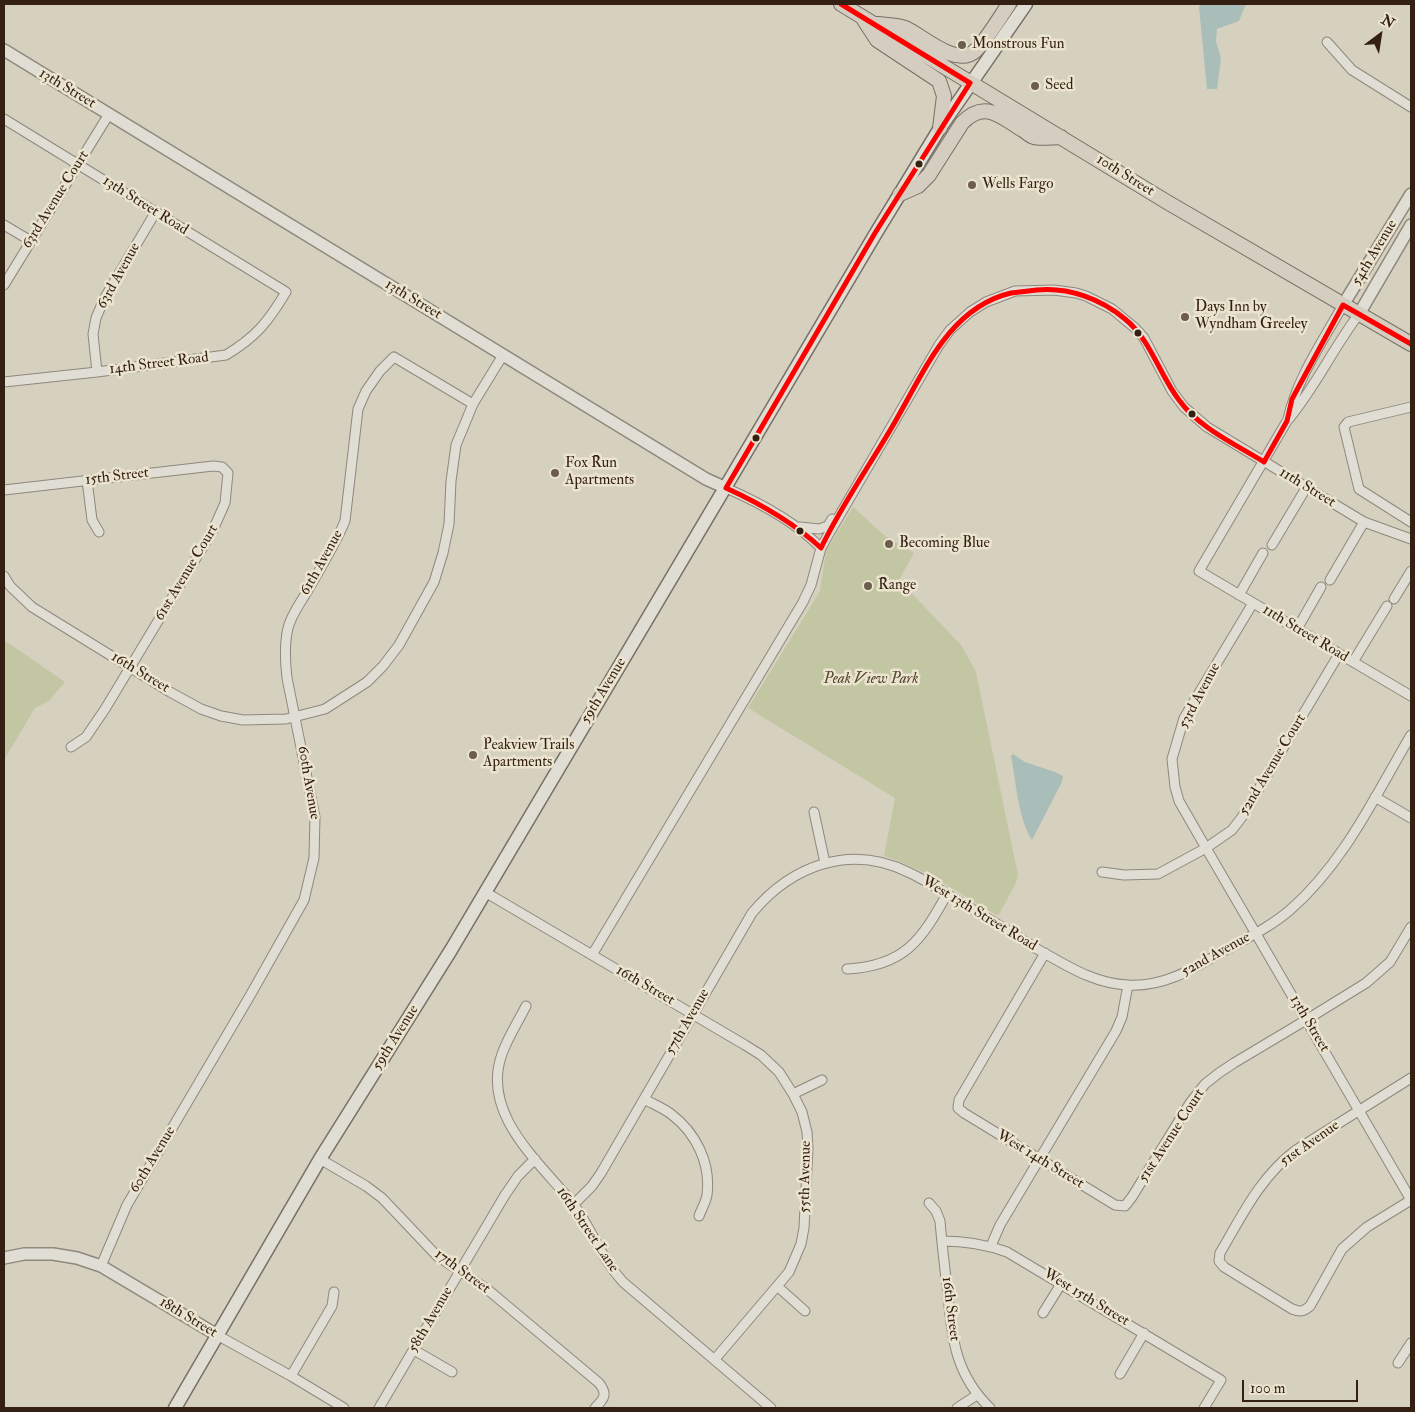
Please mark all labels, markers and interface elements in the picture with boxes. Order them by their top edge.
north arrow [1355,10,1405,60]
text: N [1378,11,1398,32]
place label: Monstrous Fun [972,36,1065,54]
marker: Monstrous Fun [956,39,968,51]
street label: 13th Street [35,65,99,113]
place label: Seed [1045,77,1073,95]
marker: Seed [1029,80,1041,92]
street label: 63rd Avenue Court [19,148,93,252]
street label: 10th Street [1093,151,1157,201]
unlabelled marker [914,159,924,169]
street label: 13th Street Road [99,172,191,240]
place label: Wells Fargo [982,176,1053,194]
marker: Wells Fargo [966,179,978,191]
street label: 54th Avenue [1348,217,1402,289]
street label: 63rd Avenue [93,240,145,312]
street label: 13th Street [381,276,445,324]
place label: Days Inn by Wyndham Greeley [1195,299,1307,334]
marker: Days Inn by Wyndham Greeley [1179,311,1191,323]
unlabelled marker [1133,328,1143,338]
street label: 14th Street Road [108,349,210,379]
unlabelled marker [1187,409,1197,419]
unlabelled marker [751,433,761,443]
place label: Fox Run Apartments [565,455,634,490]
street label: 15th Street [84,464,150,490]
street label: 11th Street [1275,464,1339,512]
marker: Fox Run Apartments [549,467,561,479]
street label: 61st Avenue Court [151,522,223,624]
unlabelled marker [795,526,805,536]
street label: 61th Avenue [297,527,347,599]
place label: Becoming Blue [899,535,990,553]
marker: Becoming Blue [883,538,895,550]
place label: Range [878,577,916,595]
marker: Range [862,580,874,592]
street label: 11th Street Road [1259,601,1351,667]
street label: 16th Street [108,649,172,697]
street label: 59th Avenue [577,655,631,727]
street label: 53rd Avenue [1175,660,1225,732]
park label: Peak View Park [824,671,918,689]
street label: 52nd Avenue Court [1236,711,1310,819]
place label: Peakview Trails Apartments [483,737,574,772]
street label: 60th Avenue [293,745,323,821]
marker: Peakview Trails Apartments [467,749,479,761]
street label: West 13th Street Road [918,873,1040,955]
street label: 52nd Avenue [1178,929,1254,981]
street label: 16th Street [612,962,678,1010]
street label: 57th Avenue [662,986,714,1058]
street label: 13th Street [1285,992,1333,1056]
street label: 59th Avenue [369,1002,423,1074]
street label: 51st Avenue Court [1135,1086,1209,1186]
street label: 51st Avenue [1277,1117,1343,1171]
street label: 60th Avenue [126,1123,180,1197]
street label: West 14th Street [993,1127,1087,1193]
street label: 55th Avenue [796,1141,816,1213]
street label: 16th Street Lane [552,1184,622,1276]
street label: 17th Street [431,1246,493,1298]
street label: West 15th Street [1040,1265,1132,1331]
street label: 16th Street [937,1276,963,1342]
street label: 58th Avenue [405,1284,457,1356]
street label: 18th Street [156,1294,220,1342]
scale bar [1245,1370,1361,1402]
text: 100 m [1250,1379,1285,1398]

